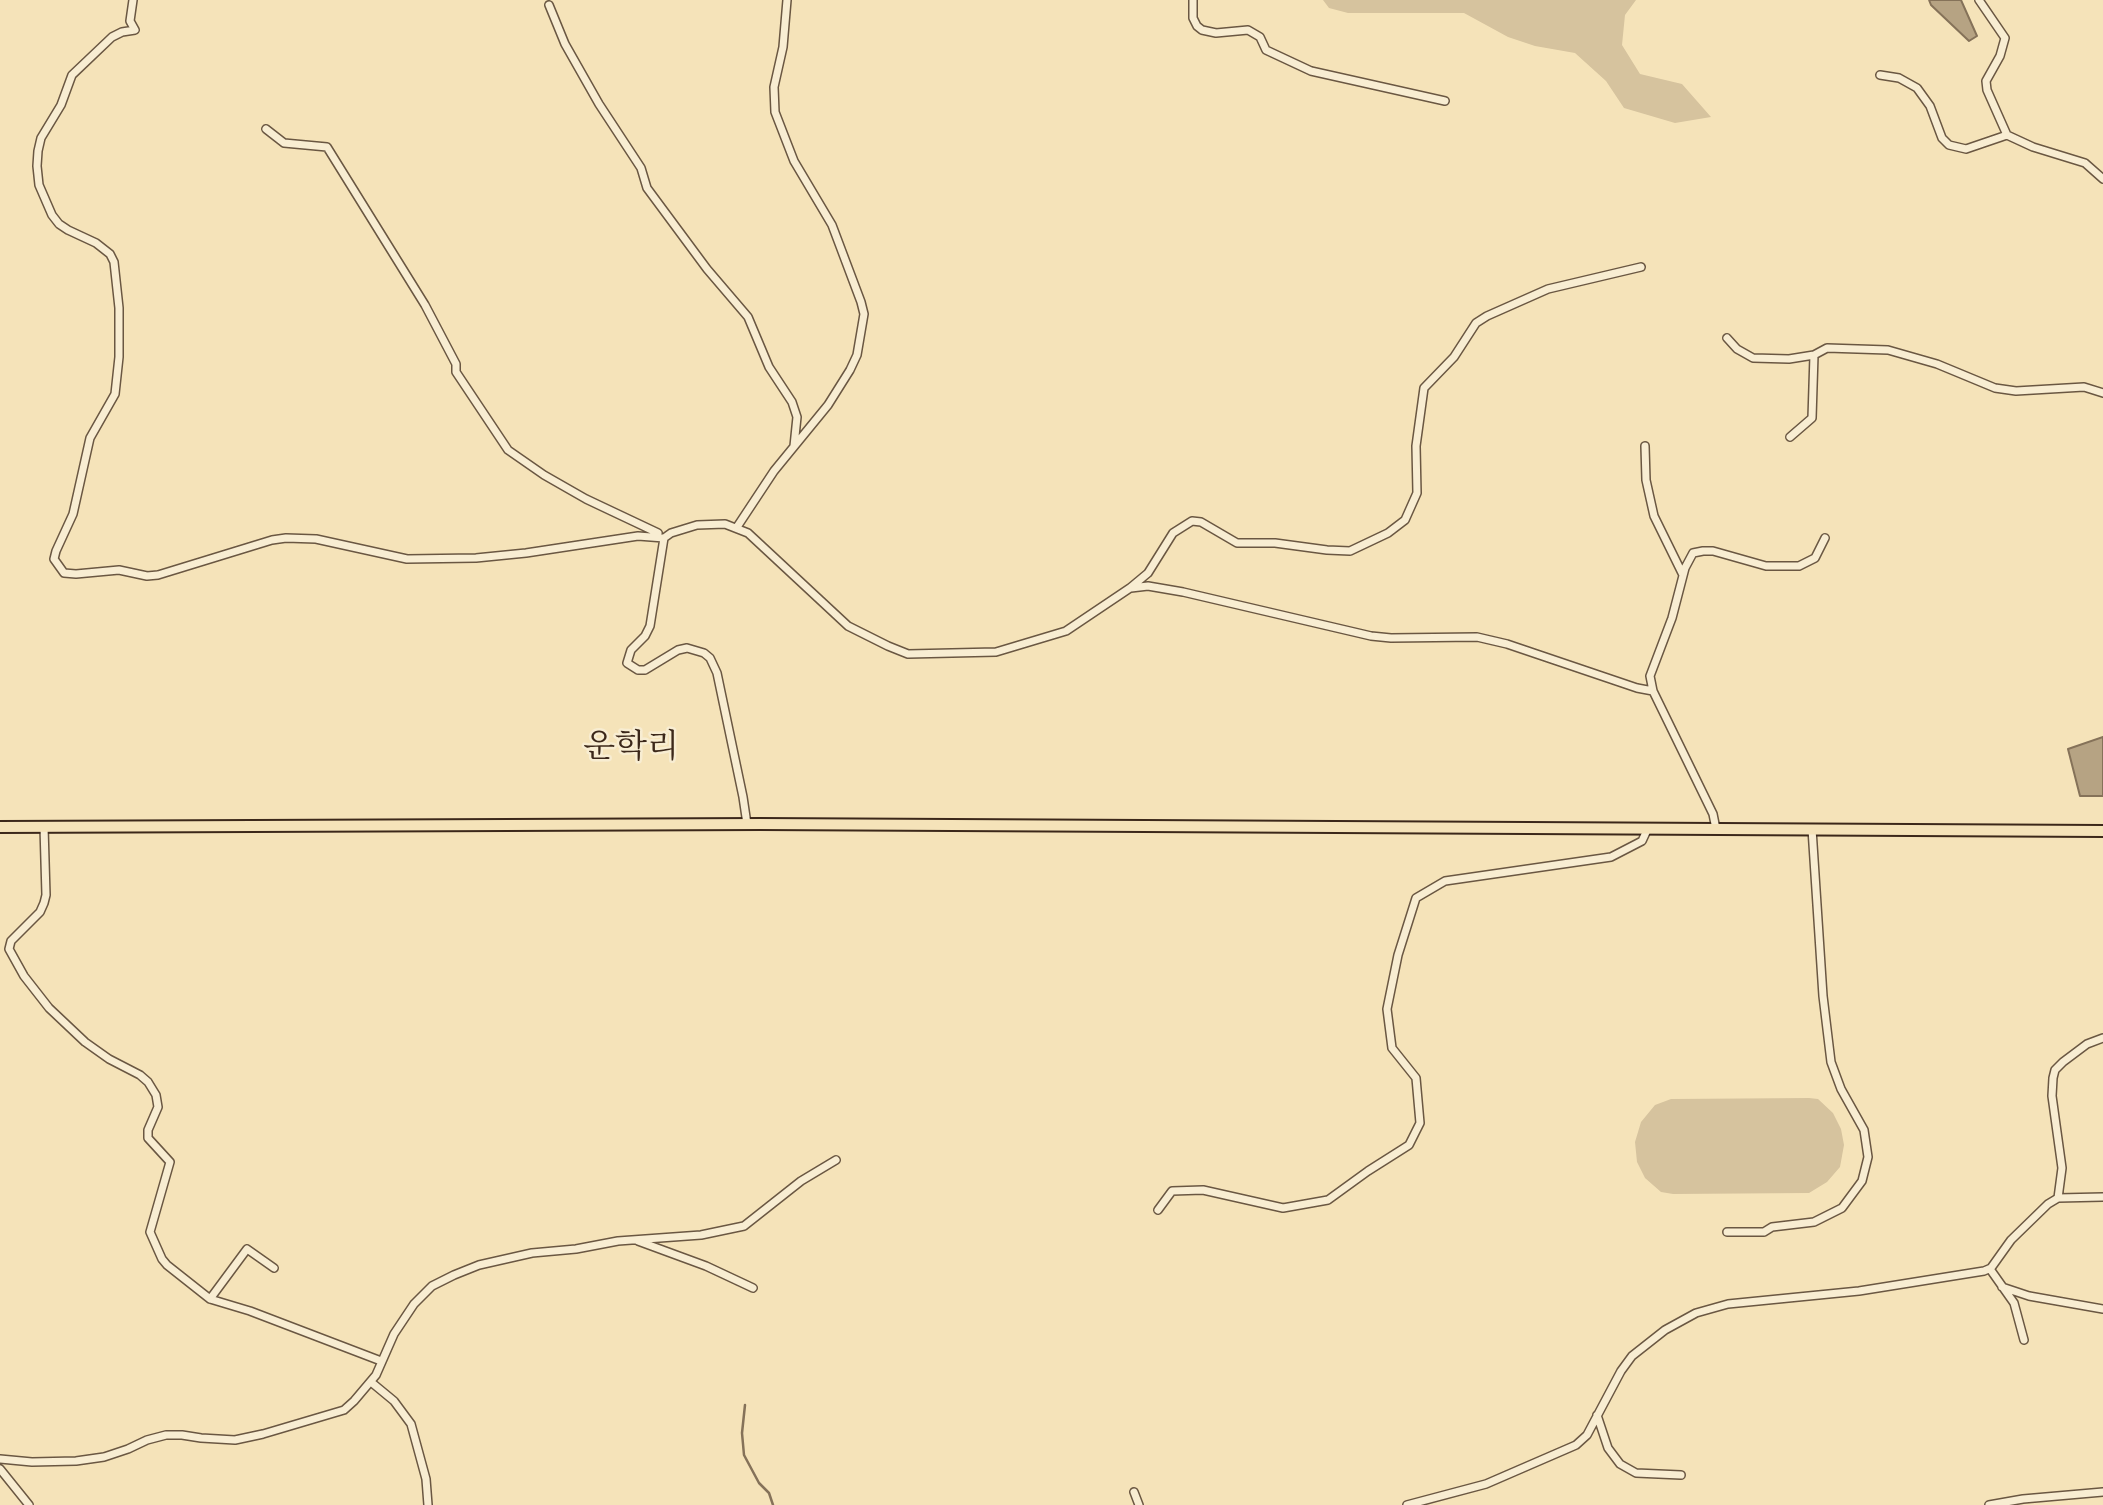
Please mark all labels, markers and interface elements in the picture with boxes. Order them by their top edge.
district label: 운학리 [583,731,679,771]

